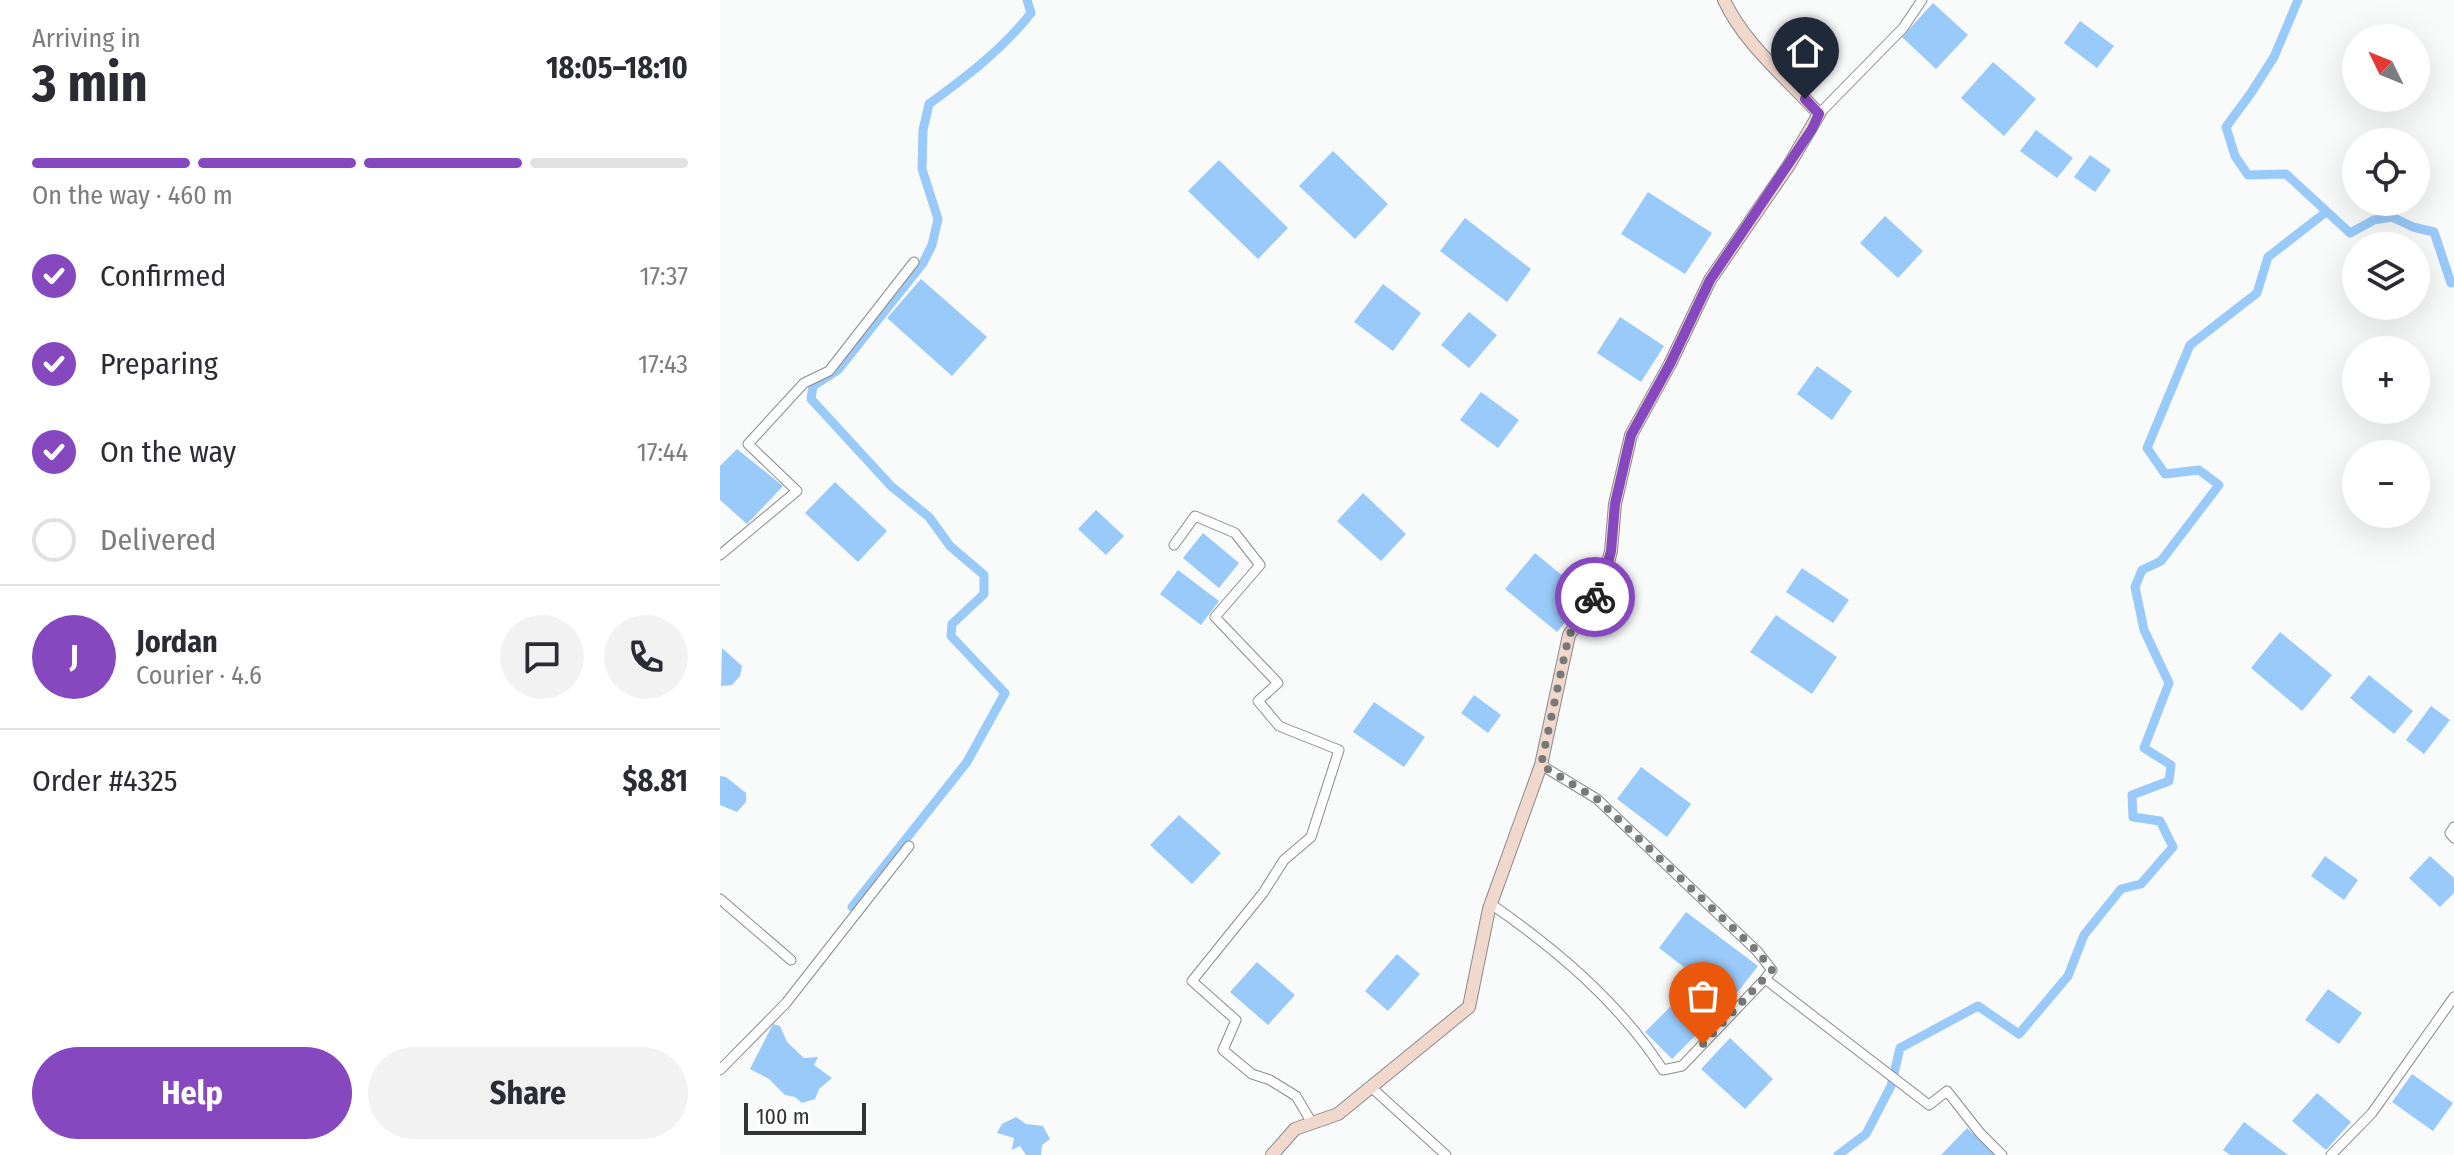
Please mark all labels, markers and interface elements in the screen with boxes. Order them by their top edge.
pin [1771,17,1839,99]
text: Arriving in [32,23,141,54]
north arrow [2342,24,2430,112]
map controls [2342,24,2430,528]
icon: home [1783,29,1827,73]
text: 18:05–18:10 [546,50,688,86]
text: 3 min [32,52,148,115]
button: locate [2342,128,2430,216]
text: On the way · 460 m [32,180,233,211]
button: layers [2342,232,2430,320]
icon: check [32,254,76,298]
text: Confirmed [100,258,226,294]
text: 17:37 [639,261,688,292]
button: + [2342,336,2430,424]
icon: check [32,342,76,386]
text: Preparing [100,346,218,382]
text: 17:43 [638,349,688,380]
icon: check [32,430,76,474]
text: On the way [100,434,236,470]
text: 17:44 [637,437,688,468]
button: − [2342,440,2430,528]
text: Delivered [100,522,216,558]
courier [1555,557,1635,637]
icon: bike [1573,575,1617,619]
button: chat [500,615,584,699]
button: phone [604,615,688,699]
text: Jordan [136,624,218,660]
text: J [70,639,78,675]
text: Courier · 4.6 [136,660,262,691]
text: Order #4325 [32,763,177,799]
text: $8.81 [623,763,688,799]
pin [1669,962,1737,1044]
icon: bag [1681,974,1725,1018]
button: Help [32,1047,352,1139]
button: Share [368,1047,688,1139]
scale bar [744,1099,866,1135]
text: 100 m [756,1103,810,1130]

